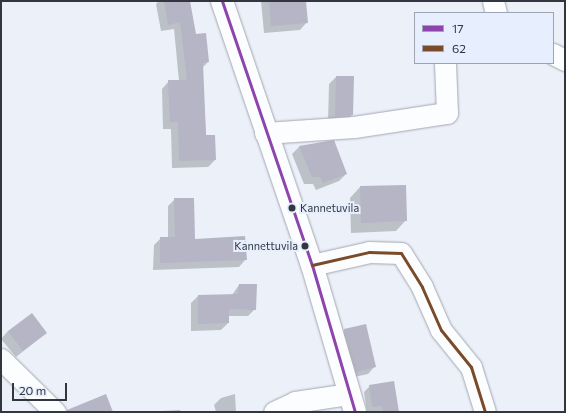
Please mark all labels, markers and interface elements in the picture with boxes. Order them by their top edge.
legend [414,12,554,64]
text: 17 [452,21,463,35]
text: 62 [452,41,466,55]
place label: Kannetuvila [300,201,359,215]
marker: Kannetuvila [287,203,297,213]
place label: Kannettuvila [234,239,298,253]
marker: Kannettuvila [300,241,310,251]
scale bar [14,375,69,401]
text: 20 m [19,383,46,397]

